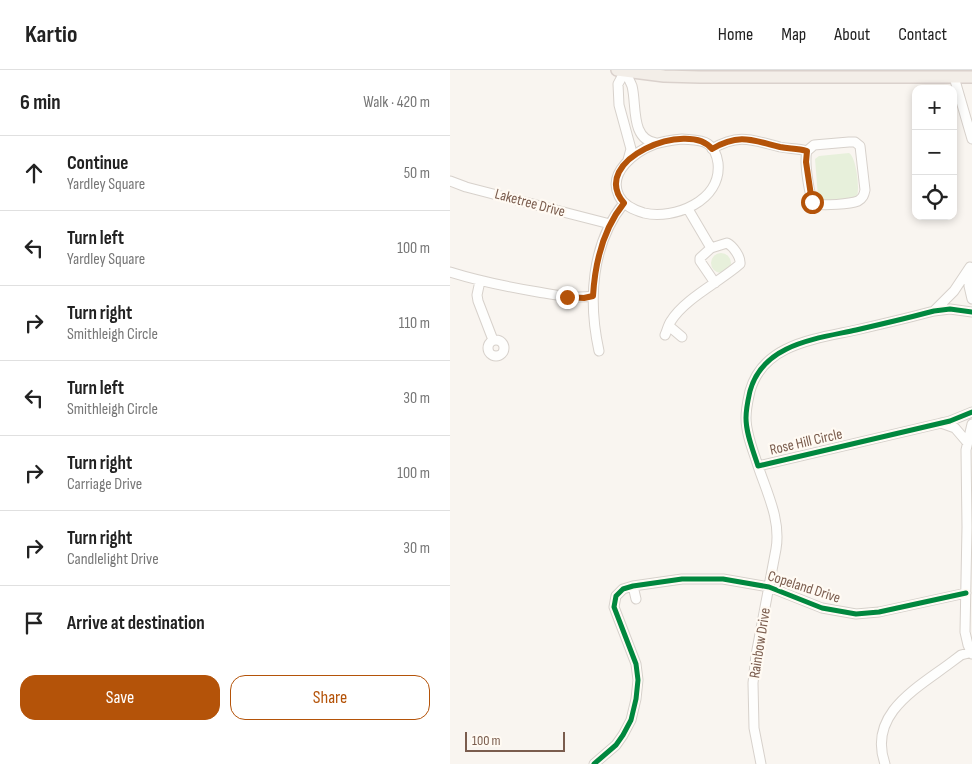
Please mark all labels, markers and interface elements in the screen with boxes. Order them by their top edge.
text: Kartio [25,20,77,49]
text: Home [718,24,753,45]
text: Map [781,24,806,45]
text: About [834,24,870,45]
text: Contact [898,24,947,45]
map controls [912,85,957,220]
button: + [912,85,957,130]
text: 6 min [20,90,61,115]
text: Walk · 420 m [363,93,430,112]
button: − [912,130,957,175]
text: Continue [67,152,128,175]
icon: ahead [20,159,48,187]
text: 50 m [404,164,430,183]
text: Yardley Square [67,175,145,194]
button: locate [912,175,957,220]
street label: Laketree Drive [493,184,567,222]
route start [801,191,824,214]
text: Turn left [67,227,124,250]
icon: left [20,234,48,262]
text: 100 m [397,239,430,258]
text: Yardley Square [67,250,145,269]
route end [556,286,579,309]
text: Turn right [67,302,132,325]
icon: right [20,309,48,337]
text: 110 m [399,314,430,333]
text: Smithleigh Circle [67,325,158,344]
text: Turn left [67,377,124,400]
icon: left [20,384,48,412]
text: 30 m [403,389,430,408]
text: Smithleigh Circle [67,400,158,419]
street label: Rose Hill Circle [768,424,844,460]
text: Turn right [67,452,132,475]
icon: right [20,459,48,487]
text: 100 m [397,464,430,483]
text: Carriage Drive [67,475,142,494]
text: Turn right [67,527,132,550]
icon: right [20,534,48,562]
text: 30 m [403,539,430,558]
text: Candlelight Drive [67,550,159,569]
street label: Copeland Drive [765,566,843,608]
street label: Rainbow Drive [745,606,775,680]
icon: arrive [20,609,48,637]
text: Arrive at destination [67,612,205,635]
button: Save [20,675,220,720]
button: Share [230,675,430,720]
scale bar [465,729,565,752]
text: 100 m [472,732,501,749]

